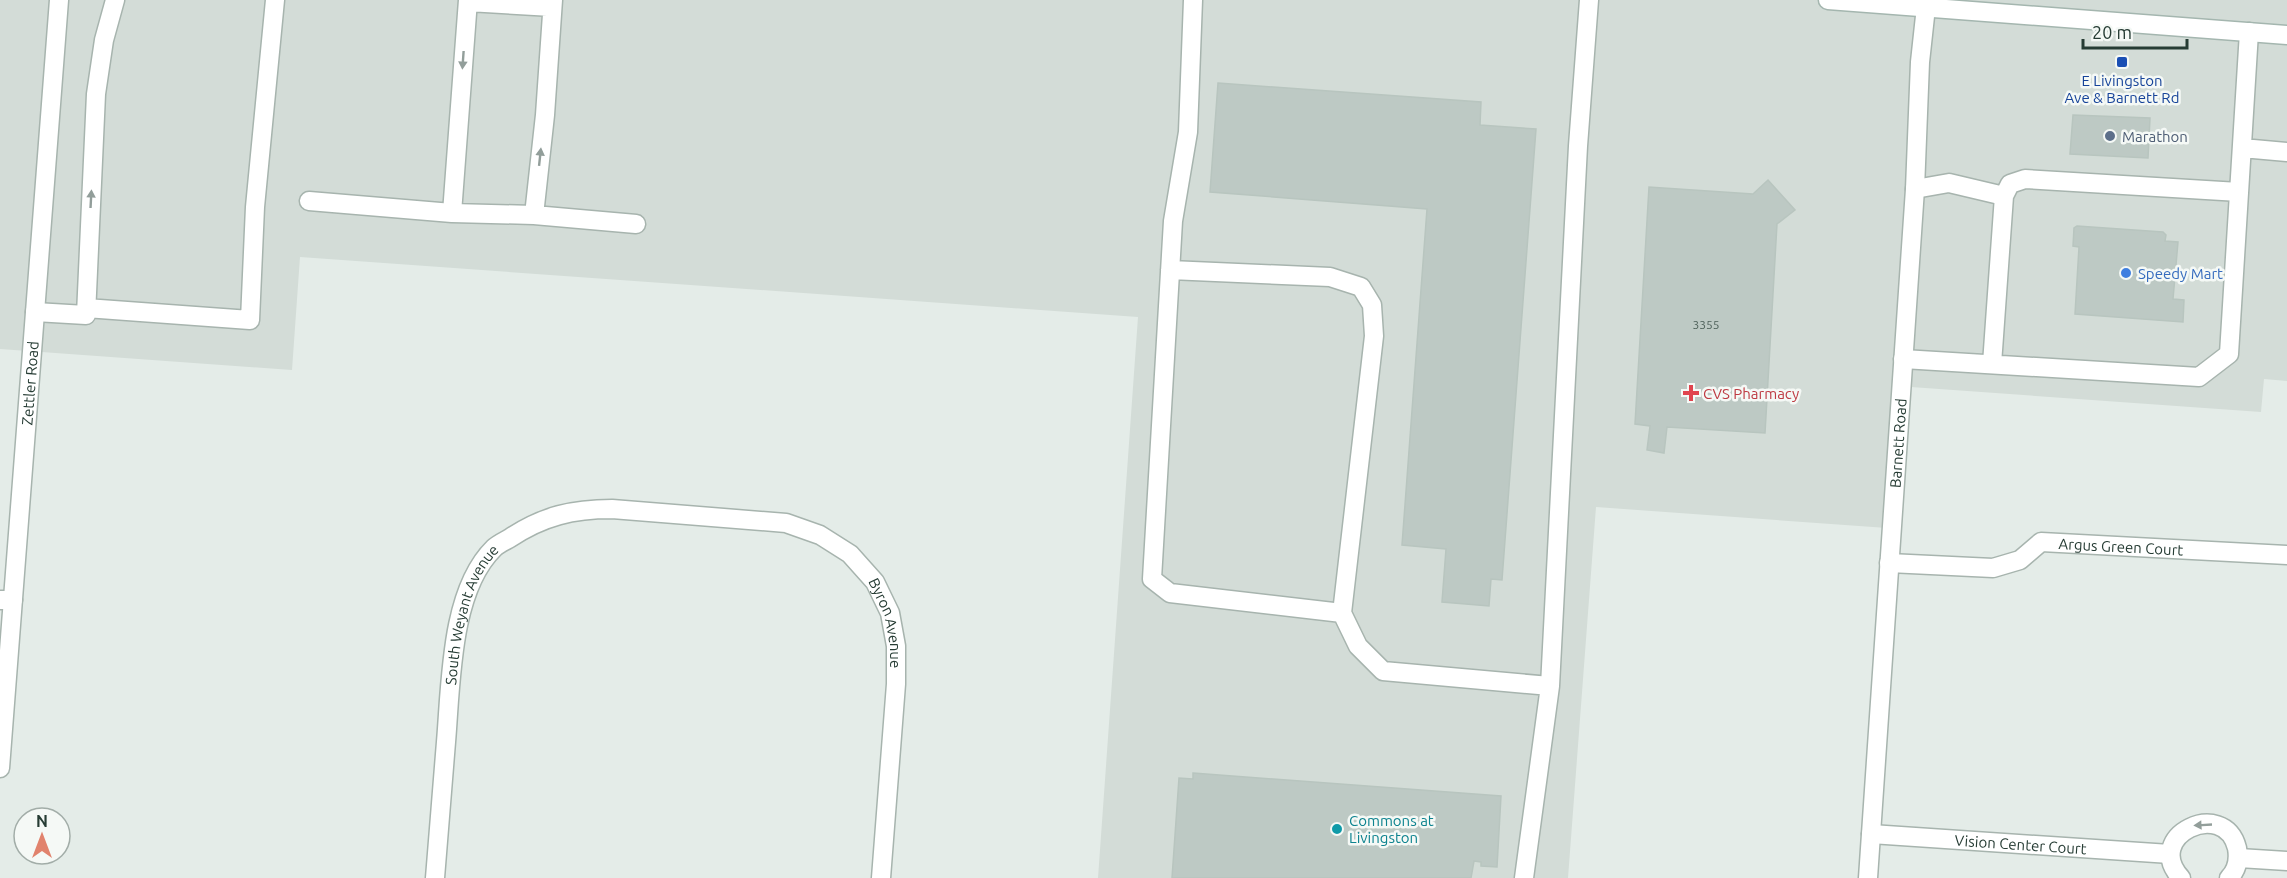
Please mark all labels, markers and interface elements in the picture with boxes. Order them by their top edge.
scale bar [2083,12,2186,50]
text: 20 m [2092,22,2132,42]
one-way arrow [458,51,468,70]
marker: E Livingston Ave & Barnett Rd [2115,55,2129,69]
place label: E Livingston Ave & Barnett Rd [2065,72,2179,106]
place label: Marathon [2122,128,2188,145]
marker: Marathon [2103,129,2117,143]
one-way arrow [535,147,545,166]
one-way arrow [86,190,96,209]
place label: Speedy Mart [2138,265,2223,282]
marker: Speedy Mart [2119,266,2133,280]
house number: 3355 [1692,318,1720,331]
street label: Zettler Road [18,340,41,426]
place label: CVS Pharmacy [1703,385,1799,402]
marker: CVS Pharmacy [1684,386,1698,400]
street label: Barnett Road [1886,398,1909,488]
street label: Argus Green Court [2058,534,2184,558]
street label: South Weyant Avenue [442,541,501,686]
street label: Byron Avenue [866,575,905,668]
north arrow [12,806,72,866]
text: N [36,812,48,830]
place label: Commons at Livingston [1349,812,1434,846]
one-way arrow [2193,821,2212,830]
marker: Commons at Livingston [1330,822,1344,836]
street label: Vision Center Court [1954,831,2087,857]

